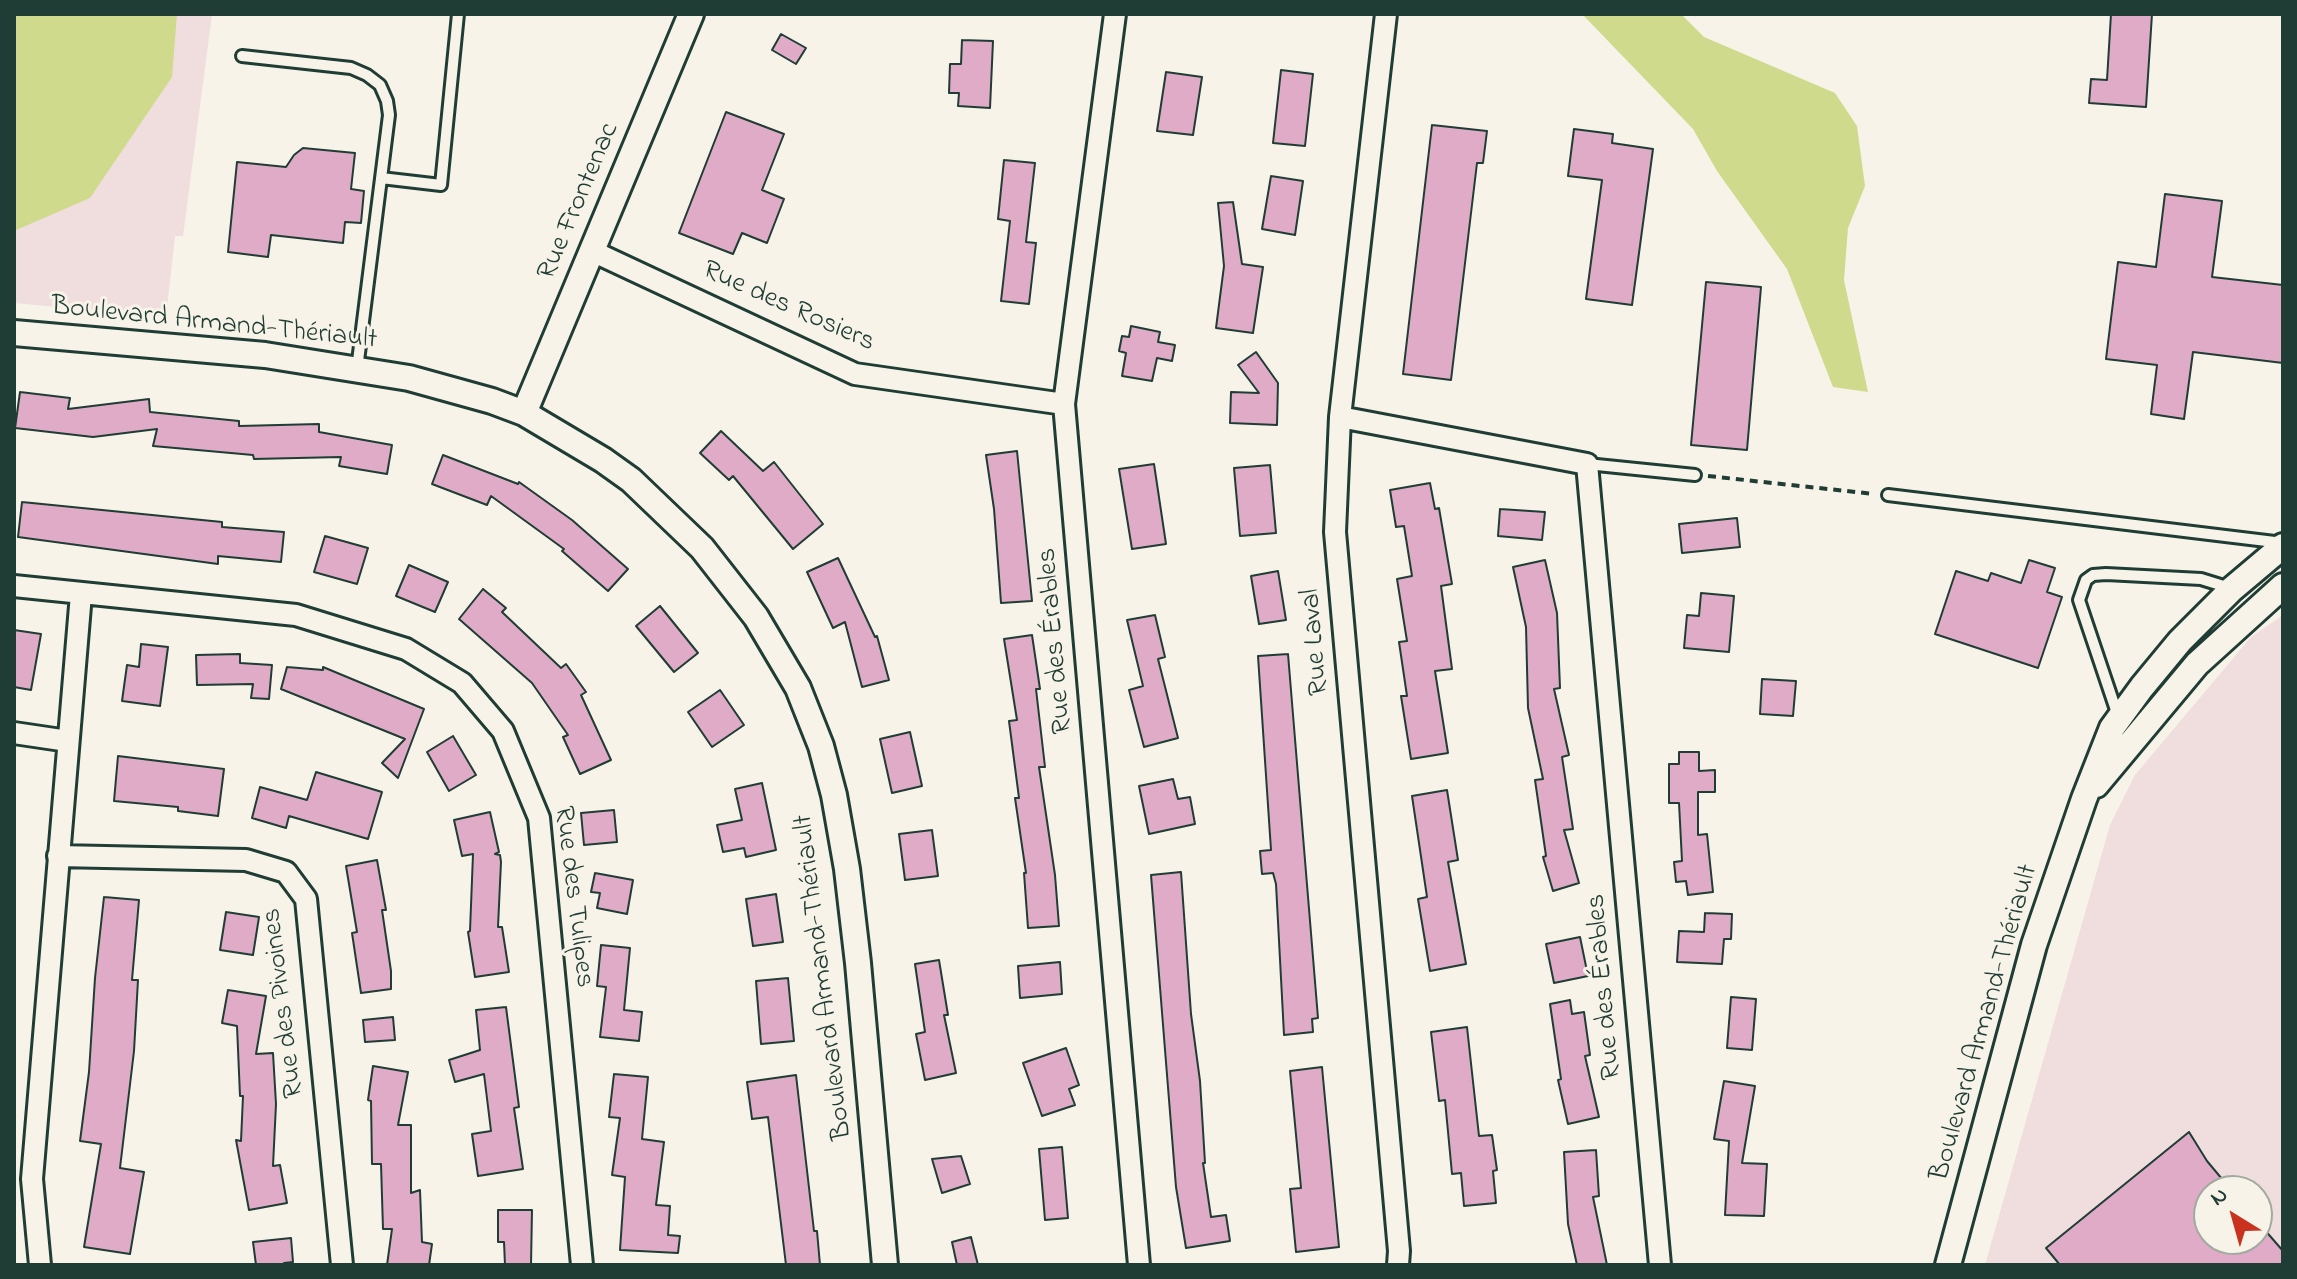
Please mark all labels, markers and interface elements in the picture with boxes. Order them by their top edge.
street label: Rue Frontenac [532,118,628,286]
street label: Rue des Rosiers [697,255,879,361]
street label: Boulevard Armand-Thériault [49,291,379,359]
street label: Rue des Érables [1032,547,1082,735]
street label: Rue Laval [1296,587,1338,697]
street label: Rue des Tulipes [544,804,600,990]
street label: Boulevard Armand-Thériault [788,812,862,1142]
street label: Boulevard Armand-Thériault [1925,861,2047,1185]
street label: Rue des Érables [1581,893,1631,1081]
street label: Rue des Pivoines [257,906,313,1100]
north arrow [2193,1175,2273,1255]
text: N [2204,1180,2235,1215]

